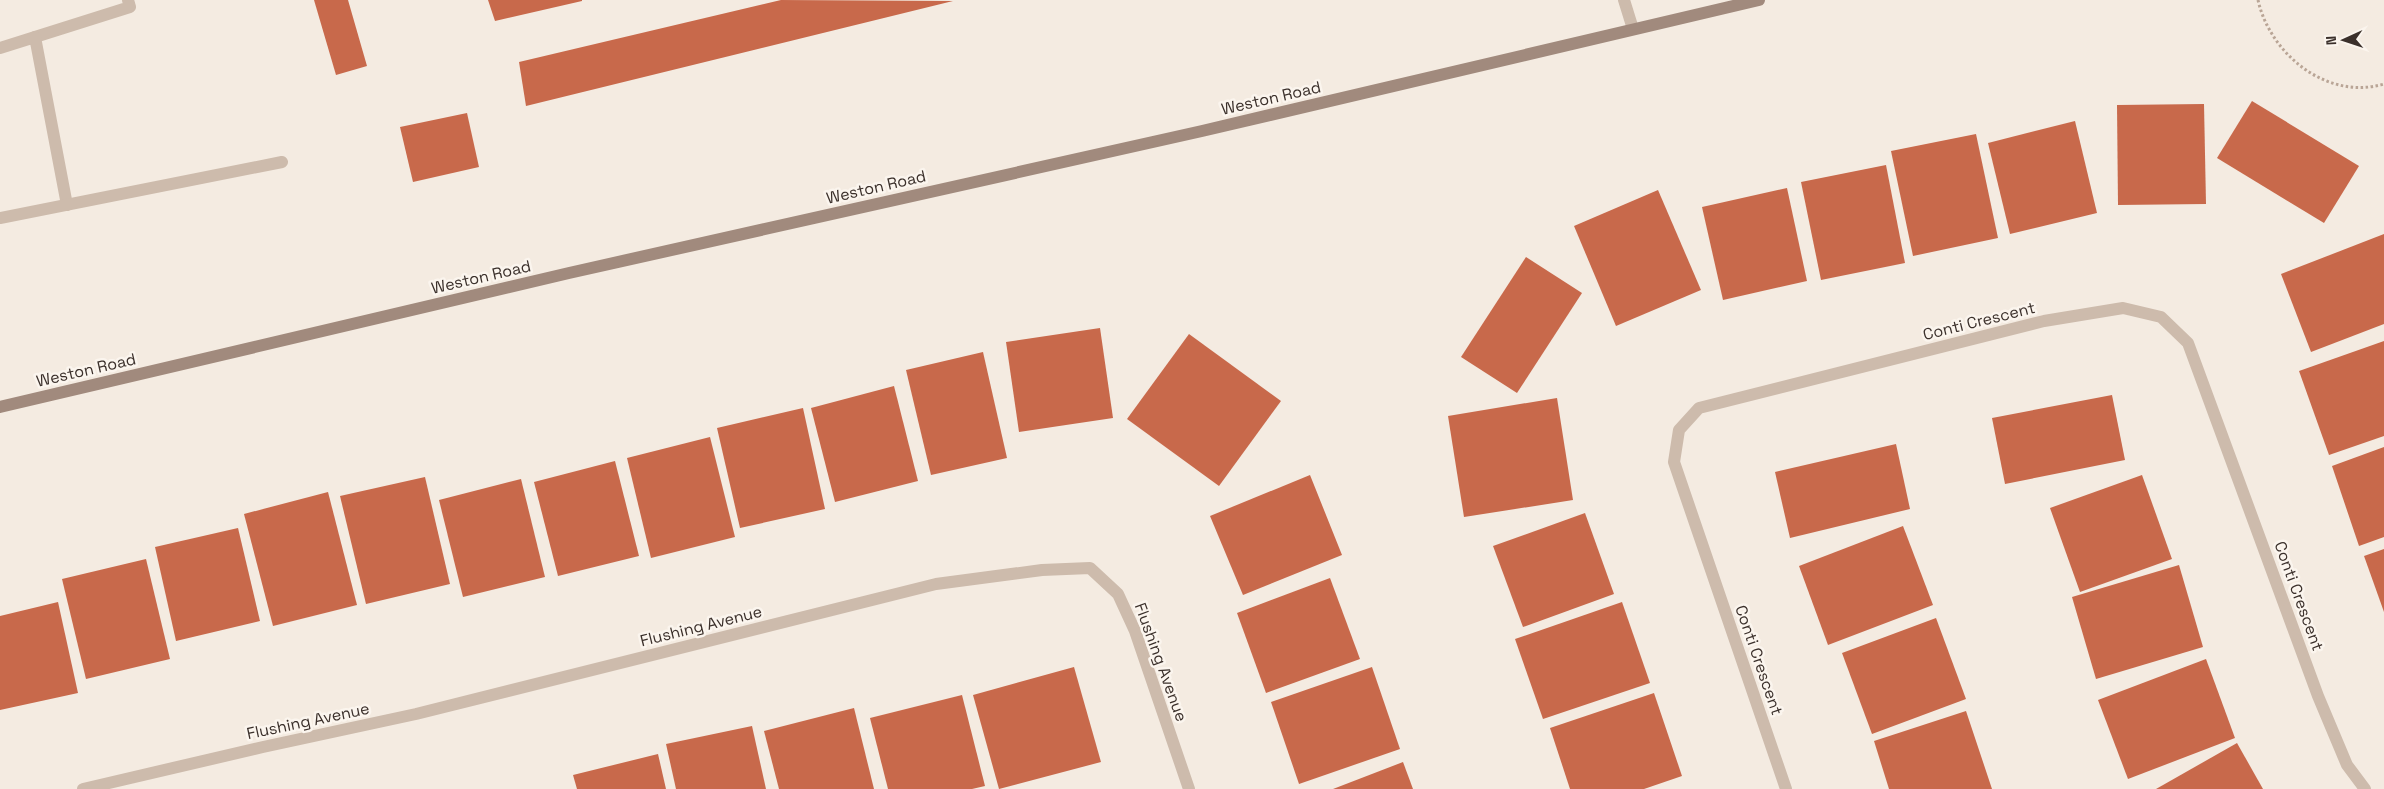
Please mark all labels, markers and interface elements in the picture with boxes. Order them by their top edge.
north arrow [2319,15,2369,65]
text: N [2322,36,2340,46]
street label: Weston Road [1219,76,1323,120]
street label: Weston Road [824,165,928,209]
street label: Weston Road [429,255,533,299]
street label: Conti Crescent [1921,297,2037,345]
street label: Weston Road [34,348,138,392]
street label: Conti Crescent [2269,538,2329,654]
street label: Flushing Avenue [1130,600,1192,724]
street label: Flushing Avenue [638,601,764,651]
street label: Conti Crescent [1730,602,1788,718]
street label: Flushing Avenue [245,698,371,744]

